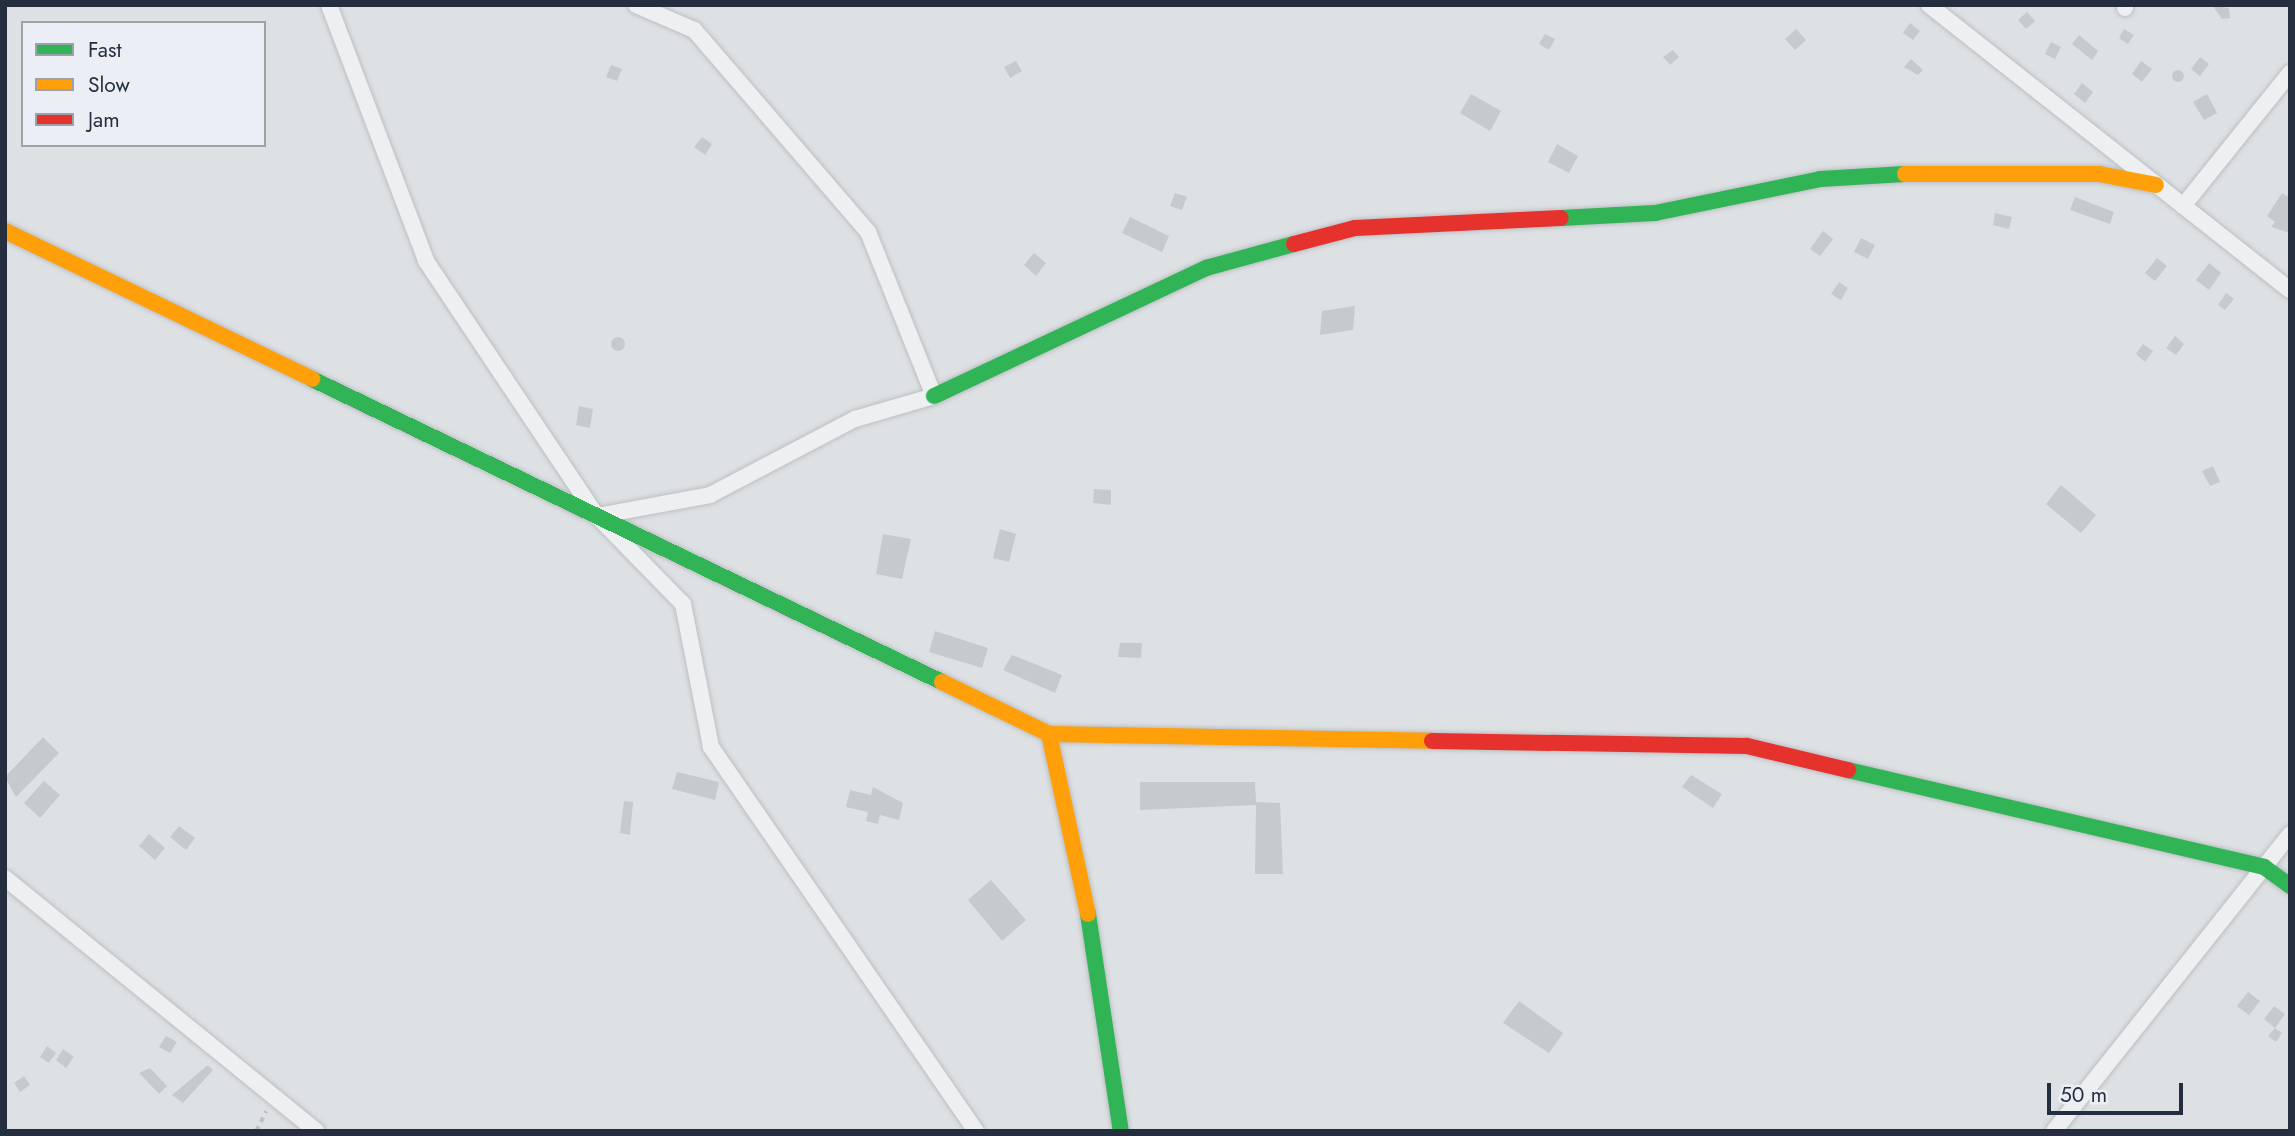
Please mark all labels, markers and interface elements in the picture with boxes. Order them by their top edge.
legend [21,21,266,147]
text: Fast [88,35,121,65]
text: Slow [88,70,130,100]
text: Jam [88,105,120,135]
scale bar [2050,1070,2186,1114]
text: 50 m [2060,1080,2107,1110]

